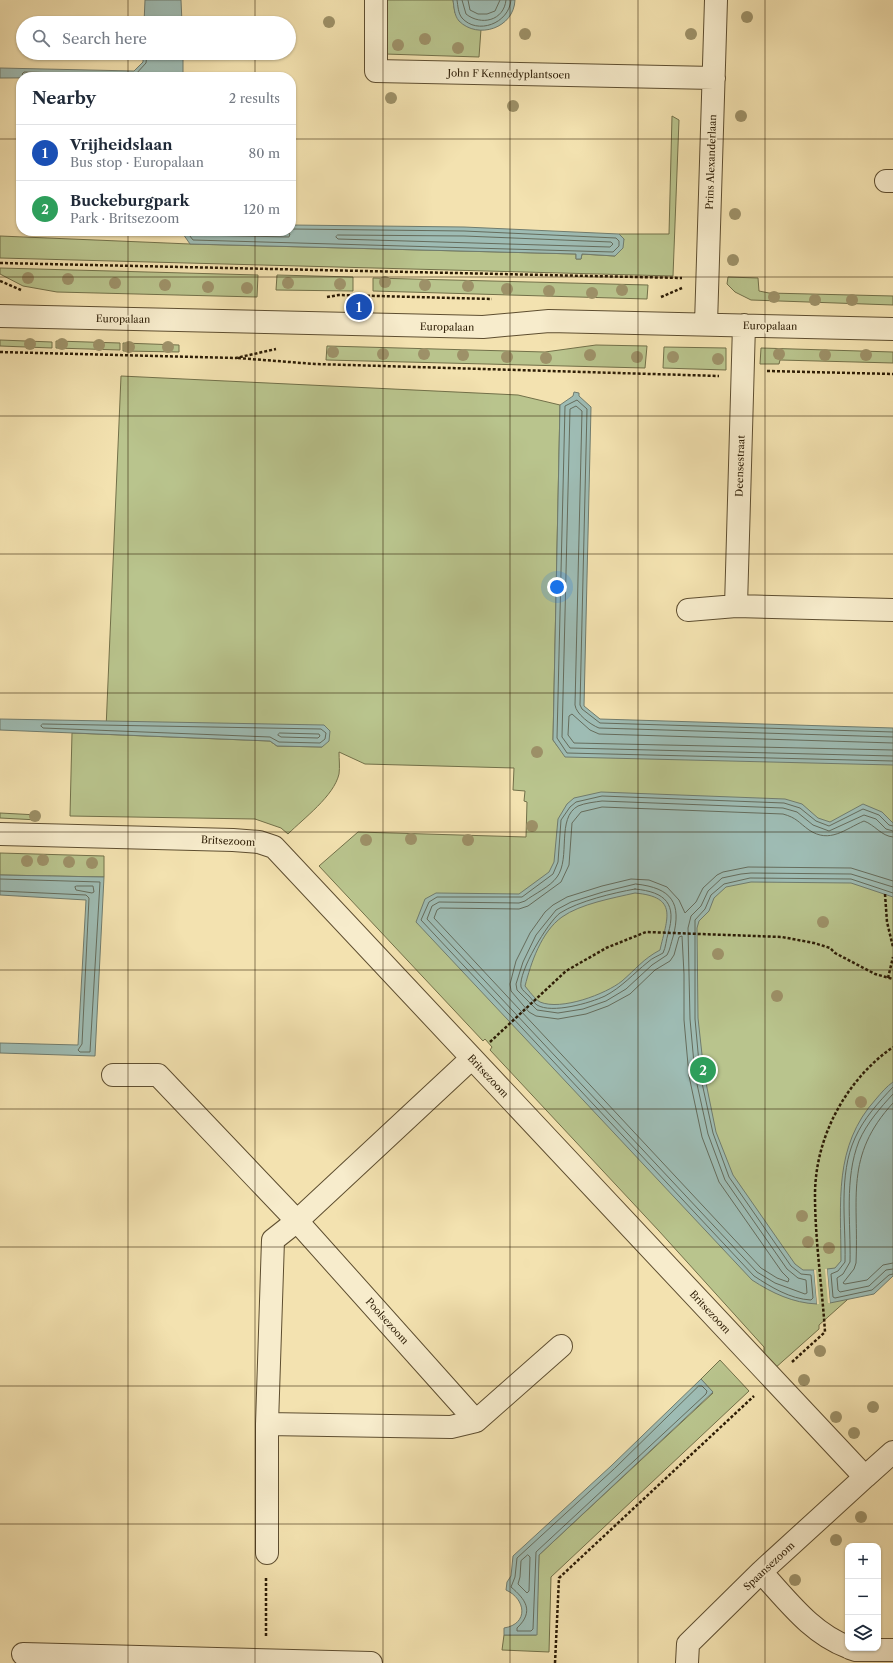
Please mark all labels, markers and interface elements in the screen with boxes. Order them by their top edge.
search box [16,16,296,60]
icon: search [30,27,52,49]
text: Search here [62,29,147,48]
street label: John F Kennedyplantsoen [445,66,571,82]
text: Nearby [32,88,96,108]
text: 2 results [229,90,280,106]
street label: Prins Alexanderlaan [703,113,719,210]
text: Vrijheidslaan [70,135,172,154]
text: 1 [42,145,48,161]
text: 80 m [248,145,280,161]
text: Bus stop · Europalaan [70,154,204,170]
text: Buckeburgpark [70,191,189,210]
text: 2 [41,201,49,217]
text: 120 m [243,201,280,217]
text: Park · Britsezoom [70,210,179,226]
pin: 1 [346,292,372,322]
street label: Europalaan [96,312,151,326]
street label: Europalaan [743,319,798,333]
street label: Europalaan [420,320,475,334]
street label: Deensestraat [732,435,748,497]
your location [547,577,567,597]
street label: Britsezoom [200,833,256,849]
street label: Britsezoom [465,1052,512,1101]
pin: 2 [690,1055,716,1085]
street label: Britsezoom [687,1288,734,1337]
street label: Poolsezoom [363,1295,412,1348]
street label: Spaansezoom [741,1538,798,1593]
map controls [845,1543,881,1651]
button: + [845,1543,881,1579]
button: − [845,1579,881,1615]
button: layers [845,1615,881,1651]

